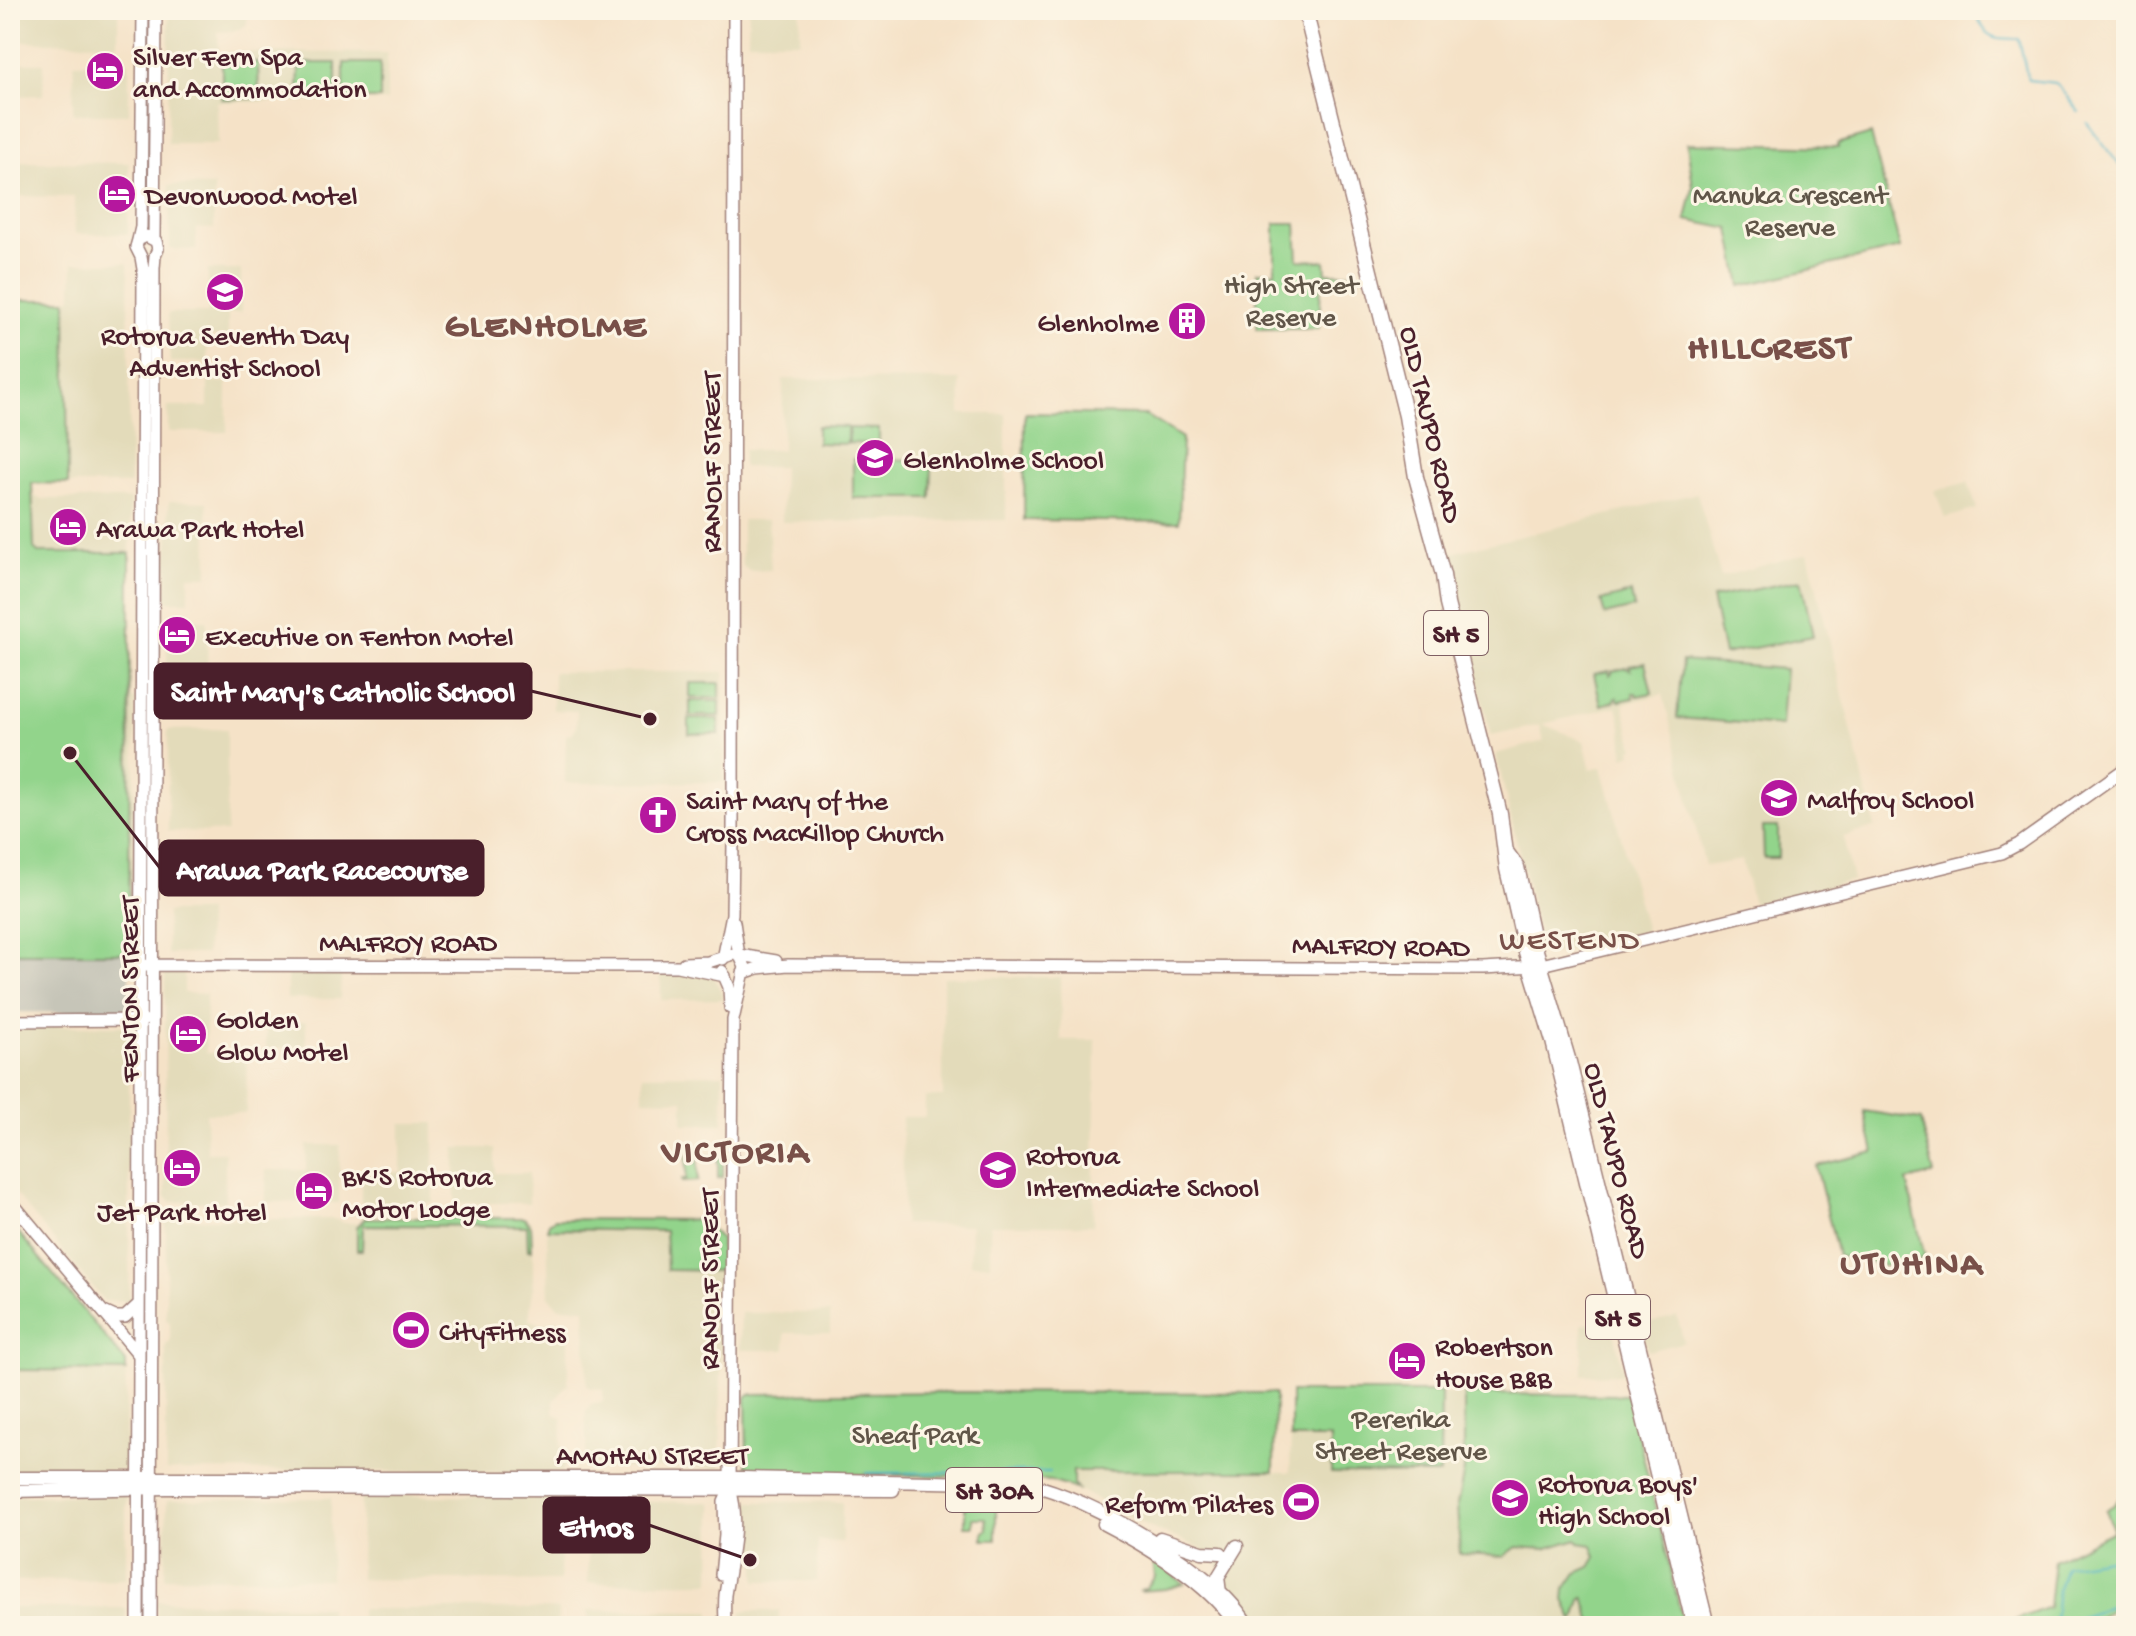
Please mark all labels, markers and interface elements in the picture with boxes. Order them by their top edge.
place label: Silver Fern Spa and Accommodation [133,43,367,108]
hotel icon: Silver Fern Spa and Accommodation [84,50,126,92]
hotel icon: Devonwood Motel [96,173,138,215]
park label: Manuka Crescent Reserve [1693,181,1890,246]
place label: Devonwood Motel [143,182,358,215]
school or university icon: Rotorua Seventh Day Adventist School [204,271,246,313]
park label: High Street Reserve [1224,271,1361,336]
building icon: Glenholme [1166,300,1208,342]
district label: GLENHOLME [445,307,648,350]
place label: Glenholme [1037,309,1160,342]
place label: Rotorua Seventh Day Adventist School [101,322,350,387]
street label: OLD TAUPO ROAD [1390,324,1467,527]
district label: HILLCREST [1688,329,1853,372]
street label: RANOLF STREET [698,370,731,553]
school or university icon: Glenholme School [854,437,896,479]
place label: Glenholme School [903,446,1104,479]
hotel icon: Arawa Park Hotel [47,506,89,548]
place label: Arawa Park Hotel [96,515,304,548]
road number: SH 5 [1424,611,1488,655]
hotel icon: Executive on Fenton Motel [156,614,198,656]
place label: Executive on Fenton Motel [205,623,514,656]
callout: Saint Mary's Catholic School [155,664,531,718]
text: Saint Mary's Catholic School [171,678,516,713]
school or university icon: Malfroy School [1758,777,1800,819]
place label: Malfroy School [1807,786,1974,819]
place label: Saint Mary of the Cross MacKillop Church [686,787,944,852]
church icon: Saint Mary of the Cross MacKillop Church [637,794,679,836]
callout: Arawa Park Racecourse [160,841,483,895]
text: Arawa Park Racecourse [175,856,469,891]
street label: FENTON STREET [116,894,149,1083]
district label: WESTEND [1499,926,1641,961]
street label: MALFROY ROAD [319,929,498,962]
street label: MALFROY ROAD [1292,930,1471,967]
place label: Golden Glow Motel [216,1006,349,1071]
hotel icon: Golden Glow Motel [167,1013,209,1055]
street label: OLD TAUPO ROAD [1574,1060,1655,1263]
district label: VICTORIA [660,1133,811,1176]
place label: Rotorua Intermediate School [1026,1142,1259,1207]
hotel icon: Jet Park Hotel [161,1147,203,1189]
school or university icon: Rotorua Intermediate School [977,1149,1019,1191]
place label: BK'S Rotorua Motor Lodge [341,1163,494,1228]
hotel icon: BK'S Rotorua Motor Lodge [293,1170,335,1212]
street label: RANOLF STREET [696,1187,729,1370]
place label: Jet Park Hotel [97,1198,267,1231]
district label: UTUHINA [1840,1245,1984,1288]
road number: SH 5 [1586,1295,1650,1339]
sports icon: CityFitness [390,1309,432,1351]
place label: CityFitness [439,1318,566,1351]
place label: Robertson House B&B [1435,1333,1554,1398]
hotel icon: Robertson House B&B [1386,1340,1428,1382]
park label: Pererika Street Reserve [1315,1405,1487,1470]
park label: Sheaf Park [852,1421,981,1454]
street label: AMOHAU STREET [556,1442,749,1475]
road number: SH 30A [946,1468,1042,1512]
place label: Rotorua Boys' High School [1538,1470,1698,1535]
school or university icon: Rotorua Boys' High School [1489,1477,1531,1519]
sports icon: Reform Pilates [1280,1481,1322,1523]
place label: Reform Pilates [1105,1490,1274,1523]
callout: Ethos [544,1498,649,1552]
text: Ethos [559,1513,635,1548]

